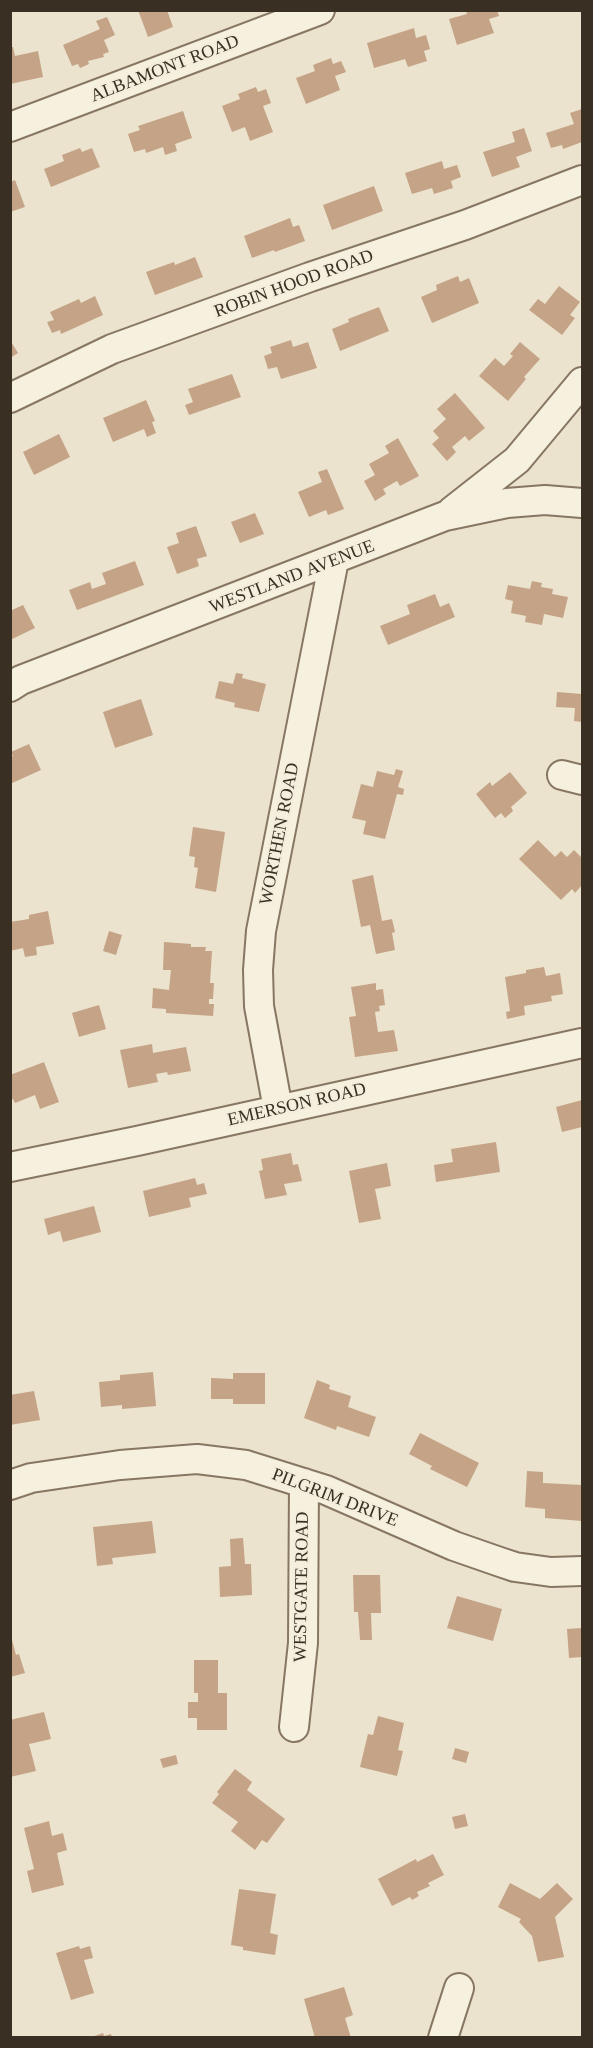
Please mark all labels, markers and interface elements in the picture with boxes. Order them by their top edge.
street label: ALBAMONT ROAD [88,31,242,107]
street label: ROBIN HOOD ROAD [211,245,377,323]
street label: WESTLAND AVENUE [206,536,378,618]
street label: WORTHEN ROAD [256,761,304,907]
street label: EMERSON ROAD [226,1079,368,1131]
street label: PILGRIM DRIVE [269,1464,401,1532]
street label: WESTGATE ROAD [290,1512,314,1662]

